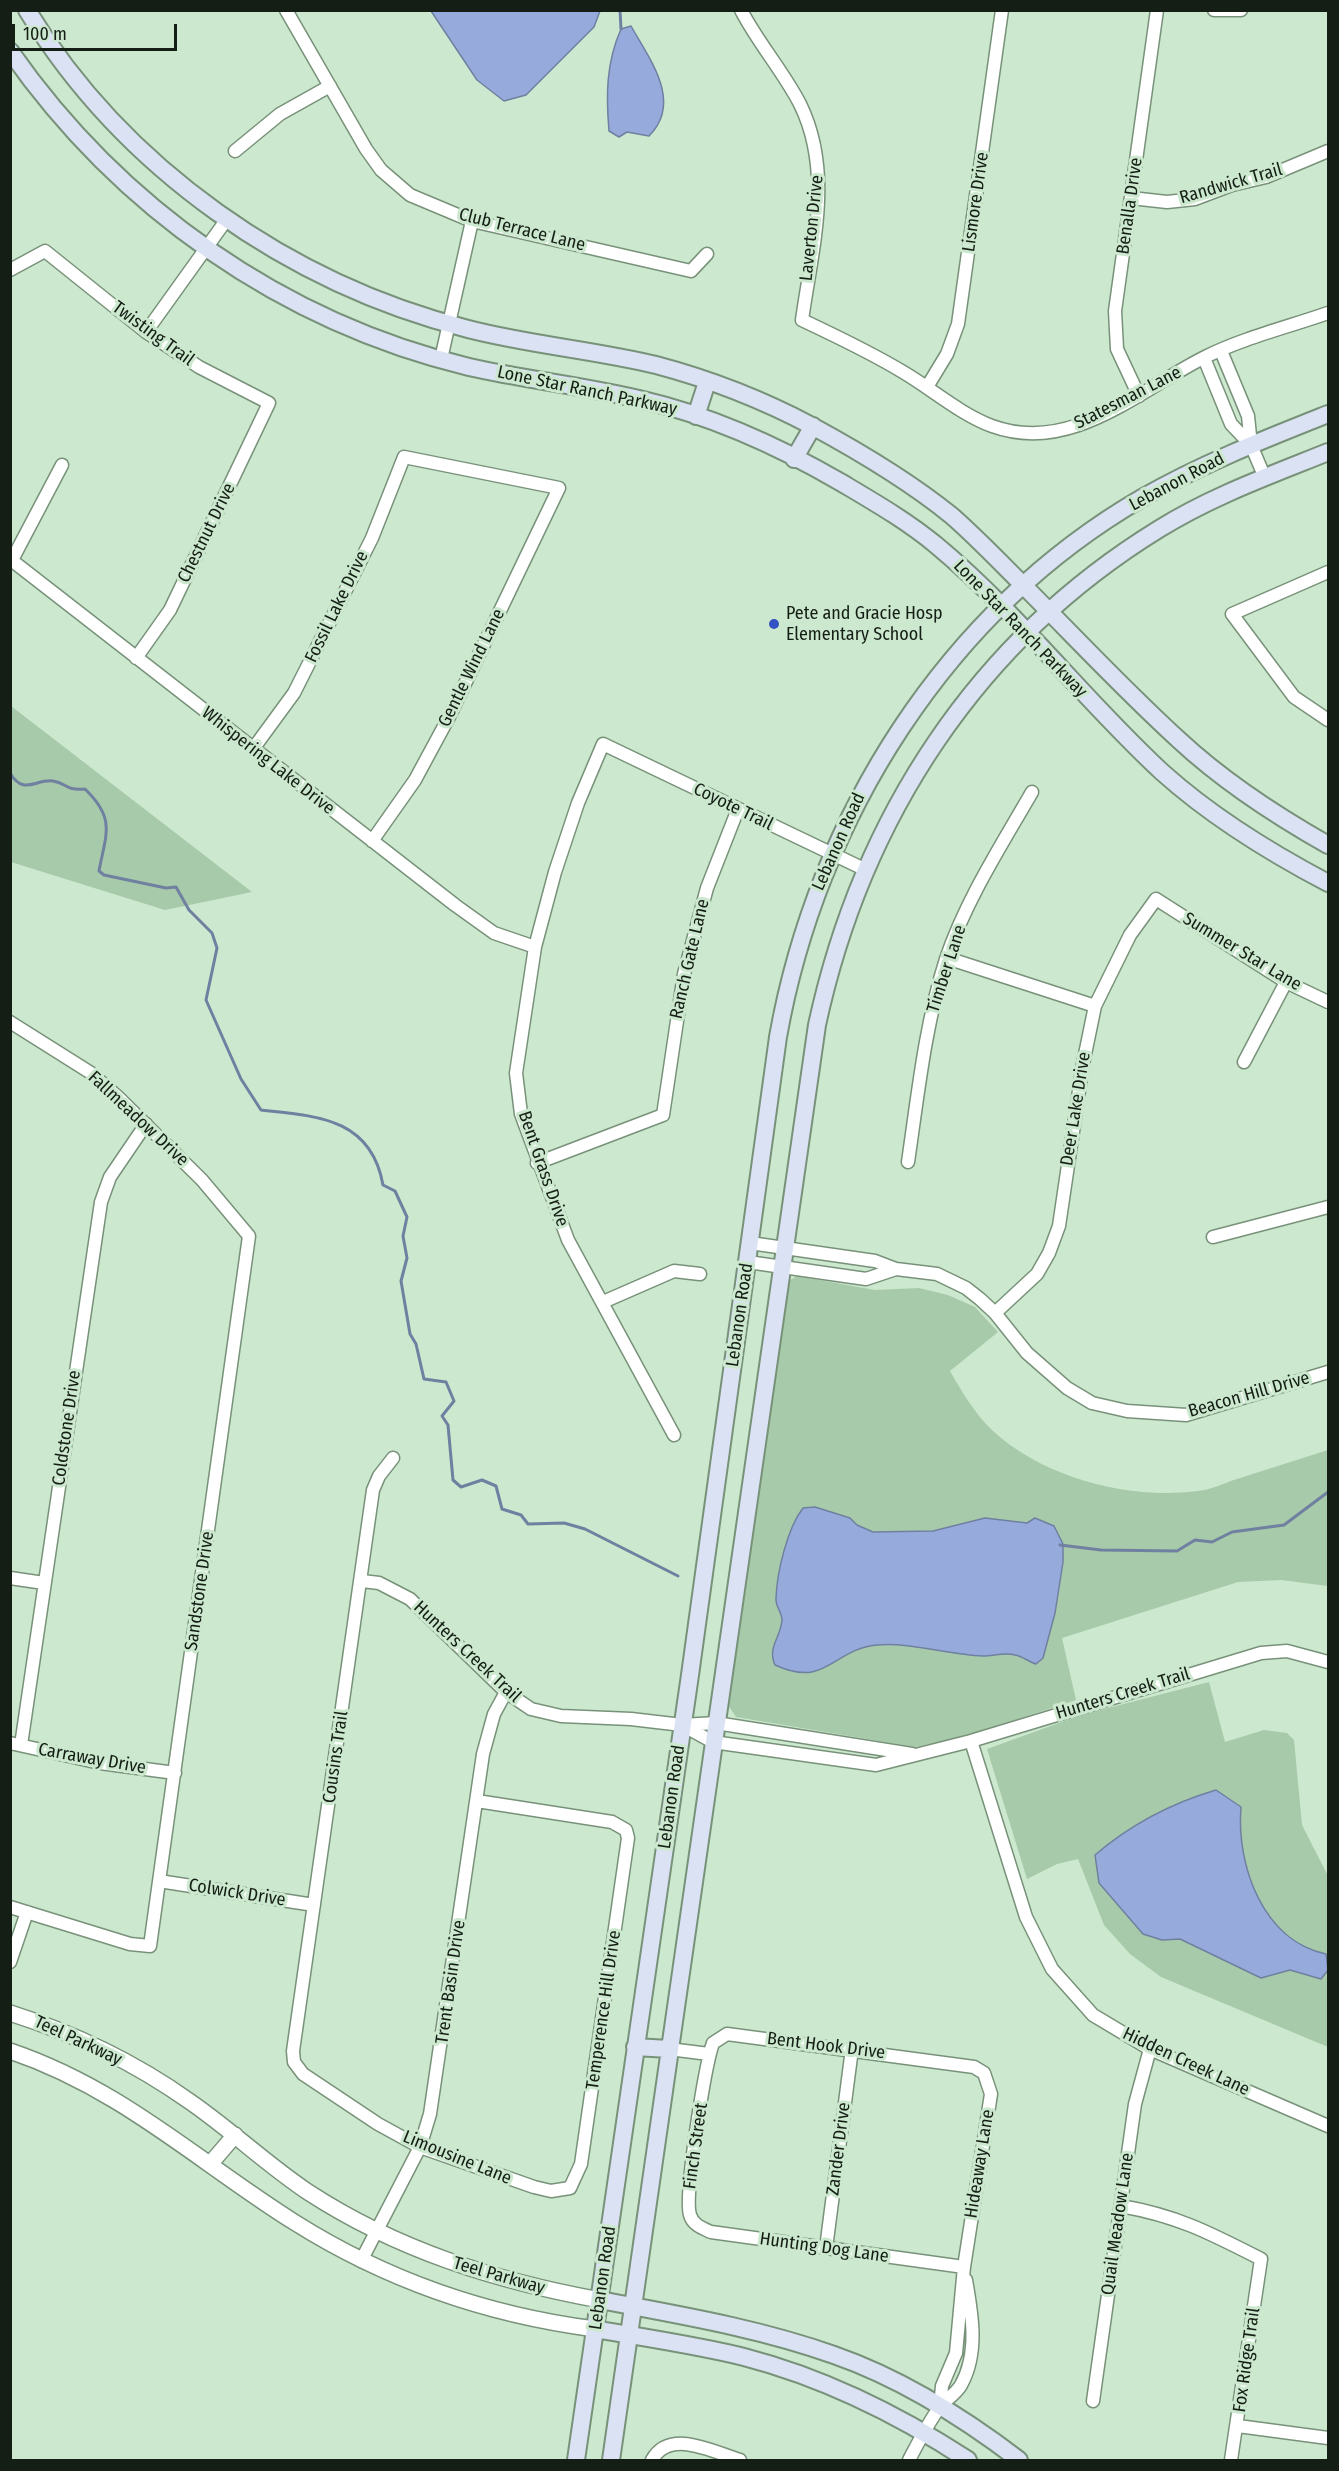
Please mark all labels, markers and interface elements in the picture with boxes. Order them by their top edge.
scale bar [15,12,180,50]
text: 100 m [23,23,67,45]
street label: Lismore Drive [958,151,994,253]
street label: Benalla Drive [1113,156,1147,256]
street label: Randwick Trail [1177,159,1285,209]
street label: Laverton Drive [796,174,828,282]
street label: Club Terrace Lane [457,204,587,256]
street label: Twisting Trail [108,297,198,371]
street label: Lone Star Ranch Parkway [495,361,679,421]
street label: Statesman Lane [1071,362,1185,434]
street label: Lebanon Road [1126,448,1228,516]
street label: Chestnut Drive [174,480,240,586]
street label: Fossil Lake Drive [301,548,373,666]
street label: Lone Star Ranch Parkway [949,556,1091,702]
place label: Pete and Gracie Hosp Elementary School [786,603,943,646]
street label: Gentle Wind Lane [434,605,510,731]
marker: Pete and Gracie Hosp Elementary School [767,617,781,631]
street label: Whispering Lake Drive [197,702,339,820]
street label: Coyote Trail [690,778,776,836]
street label: Lebanon Road [808,790,870,894]
street label: Ranch Gate Lane [666,897,714,1021]
street label: Summer Star Lane [1179,908,1305,996]
street label: Timber Lane [923,923,971,1015]
street label: Deer Lake Drive [1056,1051,1096,1167]
street label: Fallmeadow Drive [83,1067,193,1171]
street label: Bent Grass Drive [513,1108,573,1230]
street label: Lebanon Road [722,1262,758,1368]
street label: Beacon Hill Drive [1186,1367,1312,1423]
street label: Coldstone Drive [48,1369,86,1487]
street label: Sandstone Drive [181,1530,219,1652]
street label: Hunters Creek Trail [409,1597,525,1707]
street label: Hunters Creek Trail [1053,1663,1193,1725]
street label: Cousins Trail [319,1709,353,1805]
street label: Carraway Drive [36,1739,148,1779]
street label: Lebanon Road [654,1744,690,1850]
street label: Colwick Drive [187,1875,287,1911]
street label: Trent Basin Drive [432,1919,470,2045]
street label: Temperence Hill Drive [582,1929,626,2091]
street label: Teel Parkway [31,2011,125,2071]
street label: Hidden Creek Lane [1119,2023,1253,2101]
street label: Bent Hook Drive [766,2028,886,2064]
street label: Finch Street [679,2101,713,2191]
street label: Zander Drive [823,2101,855,2197]
street label: Hideaway Lane [961,2108,999,2220]
street label: Limousine Lane [400,2126,514,2190]
street label: Quail Meadow Lane [1097,2151,1139,2297]
street label: Lebanon Road [585,2225,621,2331]
street label: Hunting Dog Lane [758,2228,890,2268]
street label: Teel Parkway [451,2253,547,2299]
street label: Fox Ridge Trail [1229,2306,1265,2414]

